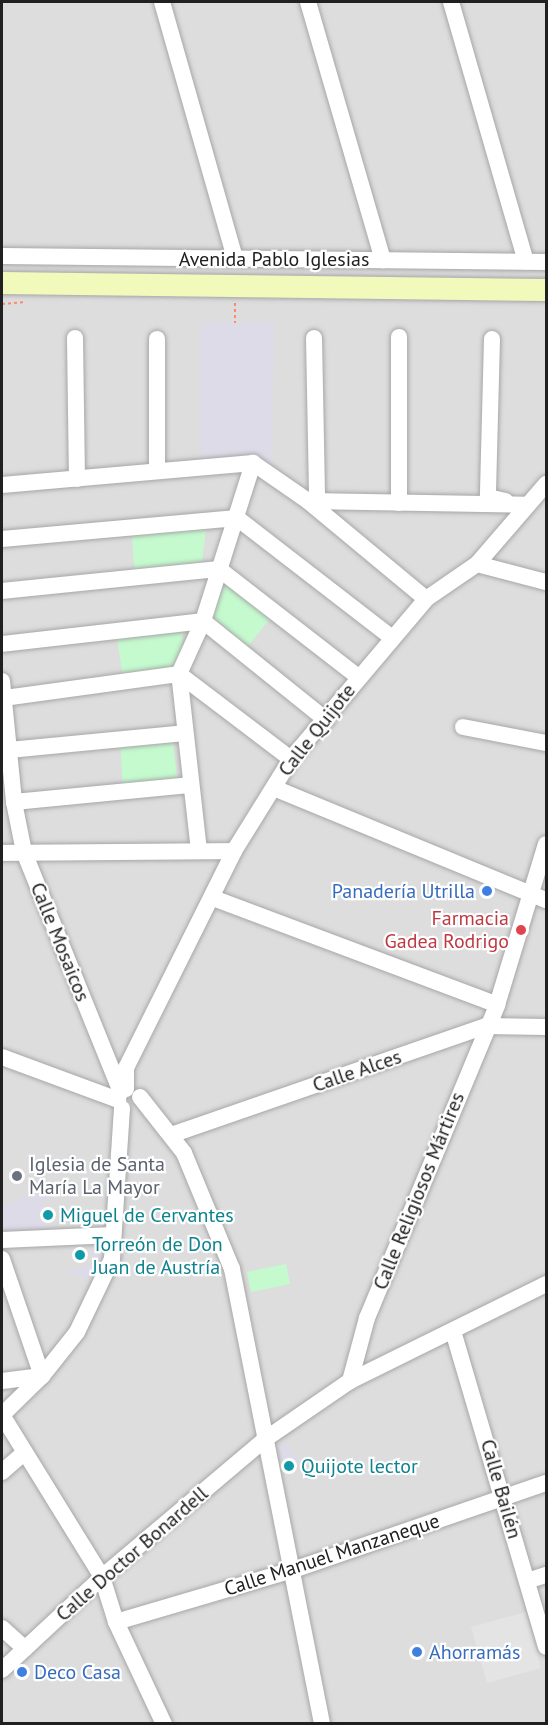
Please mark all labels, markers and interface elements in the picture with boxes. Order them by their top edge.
street label: Avenida Pablo Iglesias [179,247,369,271]
street label: Calle Quijote [273,679,361,781]
street label: Calle Mosaicos [25,879,95,1005]
place label: Panadería Utrilla [332,879,475,903]
marker: Panadería Utrilla [480,884,494,898]
place label: Farmacia Gadea Rodrigo [385,906,509,953]
marker: Farmacia Gadea Rodrigo [514,923,528,937]
street label: Calle Alces [309,1045,405,1097]
street label: Calle Religiosos Mártires [368,1089,470,1293]
place label: Iglesia de Santa María La Mayor [29,1152,165,1199]
marker: Iglesia de Santa María La Mayor [10,1169,24,1183]
place label: Miguel de Cervantes [60,1203,234,1227]
marker: Miguel de Cervantes [41,1208,55,1222]
place label: Torreón de Don Juan de Austría [92,1232,223,1279]
marker: Torreón de Don Juan de Austría [73,1248,87,1262]
street label: Calle Bailén [475,1437,527,1541]
place label: Quijote lector [301,1454,418,1478]
marker: Quijote lector [282,1459,296,1473]
street label: Calle Doctor Bonardell [51,1482,213,1626]
street label: Calle Manuel Manzaneque [221,1509,443,1601]
place label: Ahorramás [429,1640,520,1664]
marker: Ahorramás [410,1645,424,1659]
place label: Deco Casa [34,1660,121,1684]
marker: Deco Casa [15,1665,29,1679]

